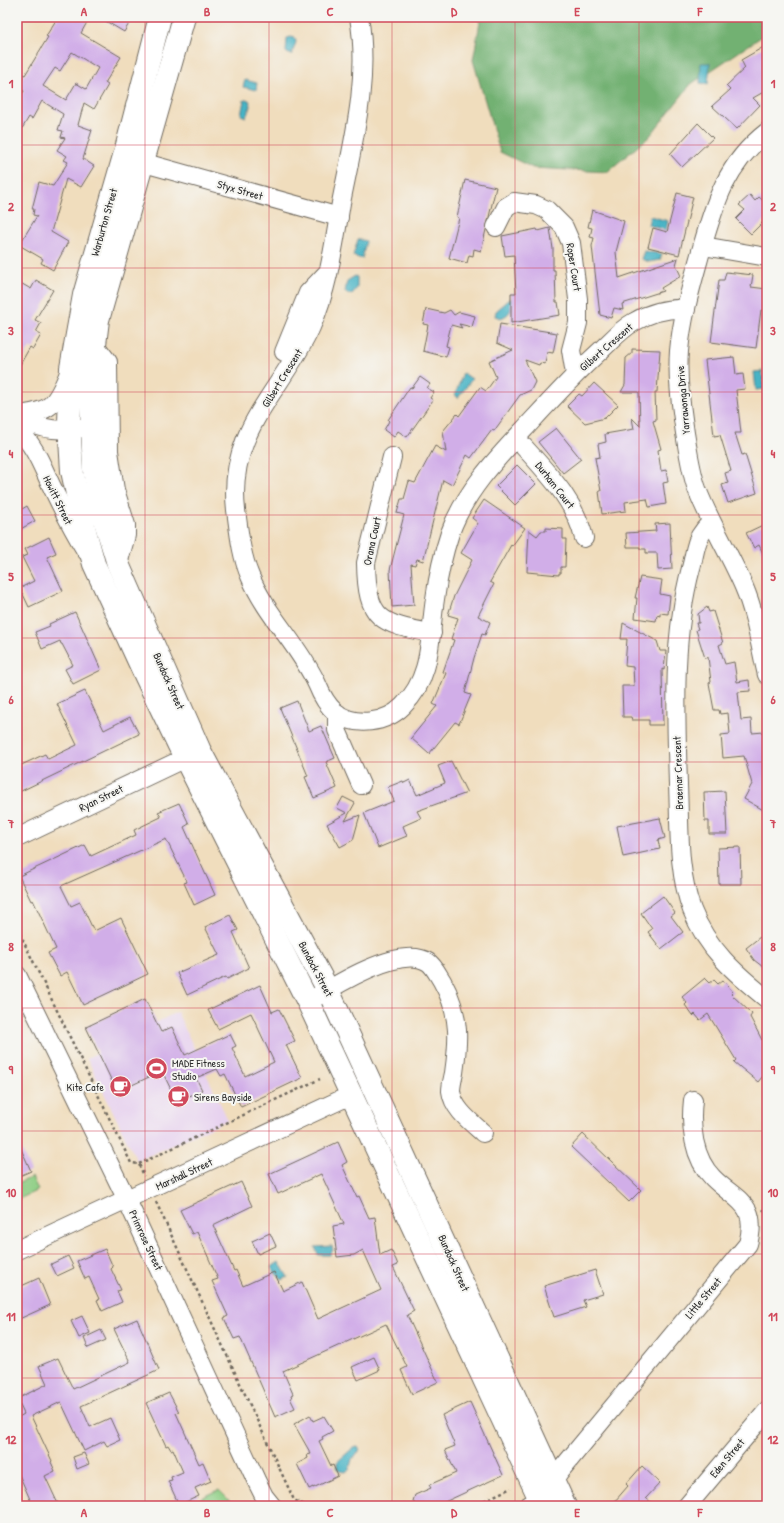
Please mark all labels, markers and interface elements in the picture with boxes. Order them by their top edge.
text: A [81,2,88,20]
text: B [204,2,211,20]
text: C [326,2,334,20]
text: D [451,2,458,20]
text: E [574,2,580,20]
text: F [697,2,704,20]
text: 1 [9,74,14,92]
text: 1 [771,74,776,92]
street label: Styx Street [216,177,265,203]
street label: Warburton Street [88,186,120,257]
text: 2 [8,197,15,215]
text: 2 [770,197,777,215]
street label: Roper Court [563,242,585,292]
street label: Gilbert Crescent [576,320,636,374]
text: 3 [8,321,14,339]
text: 3 [770,321,776,339]
street label: Gilbert Crescent [258,346,306,410]
street label: Yarrawonga Drive [673,364,693,435]
text: 4 [9,444,14,462]
text: 4 [771,444,776,462]
street label: Durham Court [532,459,578,511]
street label: Howitt Street [40,473,76,527]
street label: Orana Court [360,515,384,567]
text: 5 [8,567,14,585]
text: 5 [770,567,776,585]
street label: Bundock Street [150,650,188,712]
text: 6 [8,690,14,708]
text: 6 [770,690,776,708]
street label: Braemar Crescent [670,736,686,810]
street label: Ryan Street [77,781,125,815]
text: 7 [7,814,15,832]
text: 7 [769,814,777,832]
text: 8 [8,937,14,955]
text: 8 [770,937,776,955]
street label: Bundock Street [296,939,337,999]
sports icon: MADE Fitness Studio [144,1056,170,1082]
place label: MADE Fitness Studio [172,1056,225,1083]
text: 9 [9,1060,14,1078]
text: 9 [771,1060,776,1078]
cafe icon: Kite Cafe [107,1074,133,1100]
place label: Kite Cafe [66,1080,105,1094]
cafe icon: Sirens Bayside [165,1084,191,1110]
place label: Sirens Bayside [194,1090,252,1104]
street label: Marshall Street [153,1155,215,1193]
text: 10 [6,1183,16,1201]
text: 10 [768,1183,778,1201]
street label: Primrose Street [126,1208,166,1273]
street label: Bundock Street [435,1232,473,1294]
street label: Little Street [682,1274,724,1321]
text: 11 [6,1307,16,1325]
text: 11 [768,1307,778,1325]
text: 12 [6,1430,17,1448]
text: 12 [768,1430,779,1448]
street label: Eden Street [707,1435,747,1480]
text: A [81,1503,88,1521]
text: B [204,1503,211,1521]
text: C [326,1503,334,1521]
text: D [451,1503,458,1521]
text: E [574,1503,580,1521]
text: F [697,1503,704,1521]

